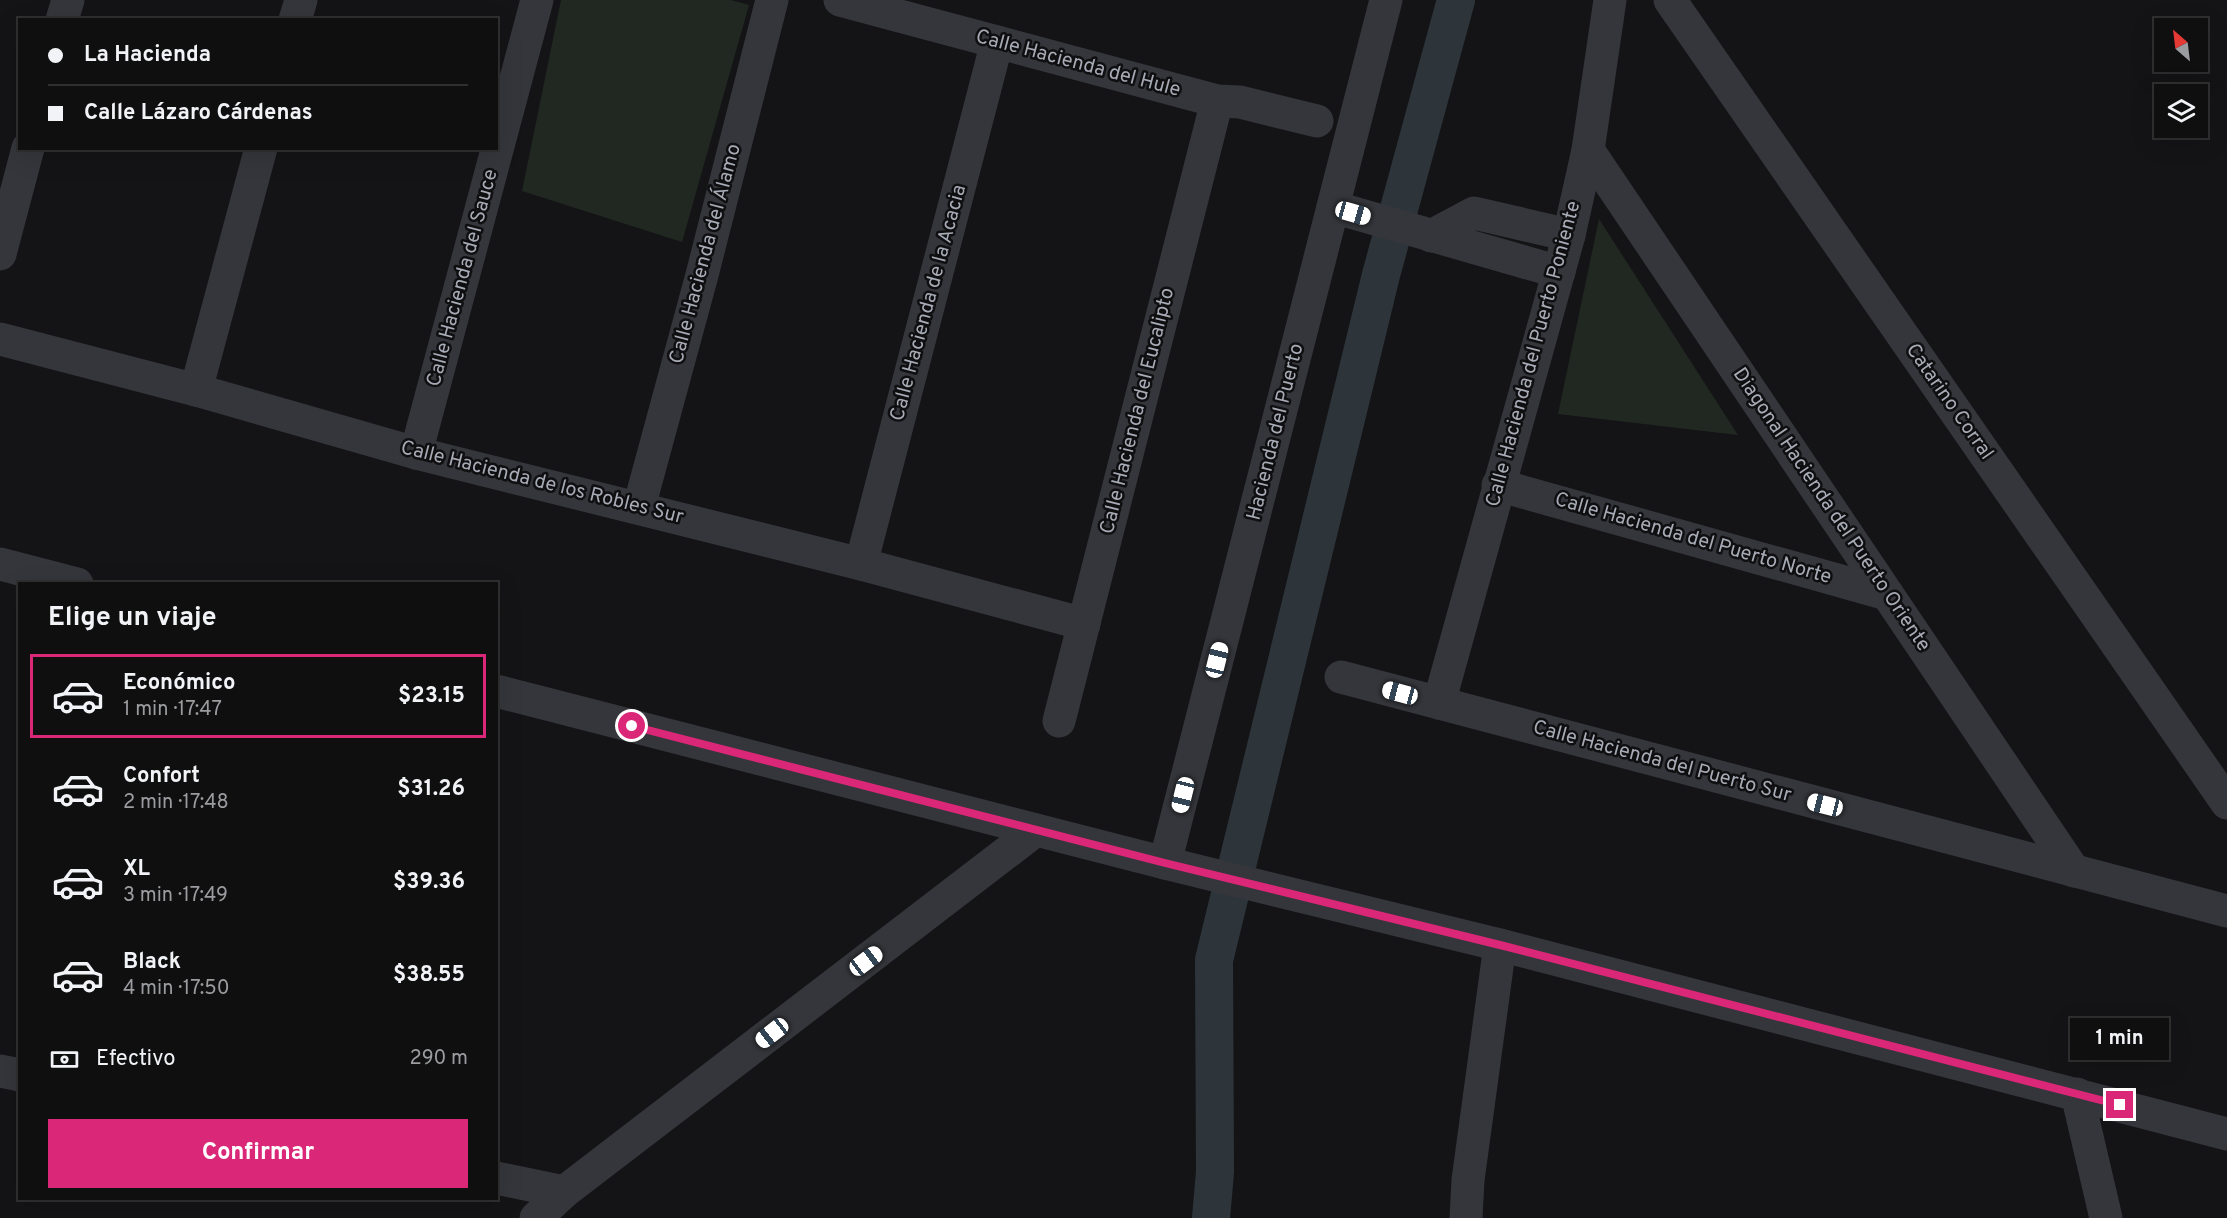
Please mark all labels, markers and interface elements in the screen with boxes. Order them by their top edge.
north arrow [2154,18,2208,72]
map controls [2154,18,2208,138]
street label: Calle Hacienda del Hule [973,24,1183,104]
text: La Hacienda [84,42,211,69]
button: layers [2154,84,2208,138]
text: Calle Lázaro Cárdenas [84,100,313,127]
street label: Calle Hacienda del Álamo [662,141,748,367]
street label: Calle Hacienda del Sauce [421,166,505,390]
street label: Calle Hacienda de la Acacia [885,182,973,424]
street label: Calle Hacienda del Puerto Poniente [1481,198,1587,510]
car [1333,199,1373,227]
street label: Calle Hacienda del Eucalipto [1095,285,1181,537]
street label: Catarino Corral [1899,339,1999,465]
street label: Hacienda del Puerto [1241,341,1311,523]
street label: Diagonal Hacienda del Puerto Oriente [1726,363,1936,657]
street label: Calle Hacienda de los Robles Sur [398,435,686,531]
street label: Calle Hacienda del Puerto Norte [1552,487,1834,591]
text: Elige un viaje [48,601,217,635]
car [1204,640,1230,680]
icon: car [51,669,105,723]
text: Económico [123,670,236,697]
car [1380,680,1420,706]
text: $23.15 [398,683,465,710]
text: 1 min · 17:47 [123,697,222,723]
route start [618,712,645,739]
street label: Calle Hacienda del Puerto Sur [1530,715,1794,809]
icon: car [51,762,105,816]
text: Confort [123,763,200,790]
car [1170,775,1196,815]
text: $31.26 [397,776,465,803]
text: 2 min · 17:48 [123,790,229,816]
car [1805,792,1845,818]
icon: car [51,855,105,909]
text: XL [123,856,150,883]
text: $39.36 [393,869,465,896]
text: 3 min · 17:49 [123,883,228,909]
car [846,943,886,979]
icon: car [51,948,105,1002]
text: Black [123,949,181,976]
text: $38.55 [393,962,465,989]
text: 4 min · 17:50 [123,976,230,1002]
car [752,1015,792,1051]
callout: 1 min [2070,1018,2170,1060]
text: 1 min [2095,1026,2144,1052]
icon: cash [48,1043,81,1076]
text: Efectivo [96,1046,176,1073]
text: 290 m [410,1046,468,1072]
route end [2106,1091,2133,1118]
button: Confirmar [48,1119,468,1188]

